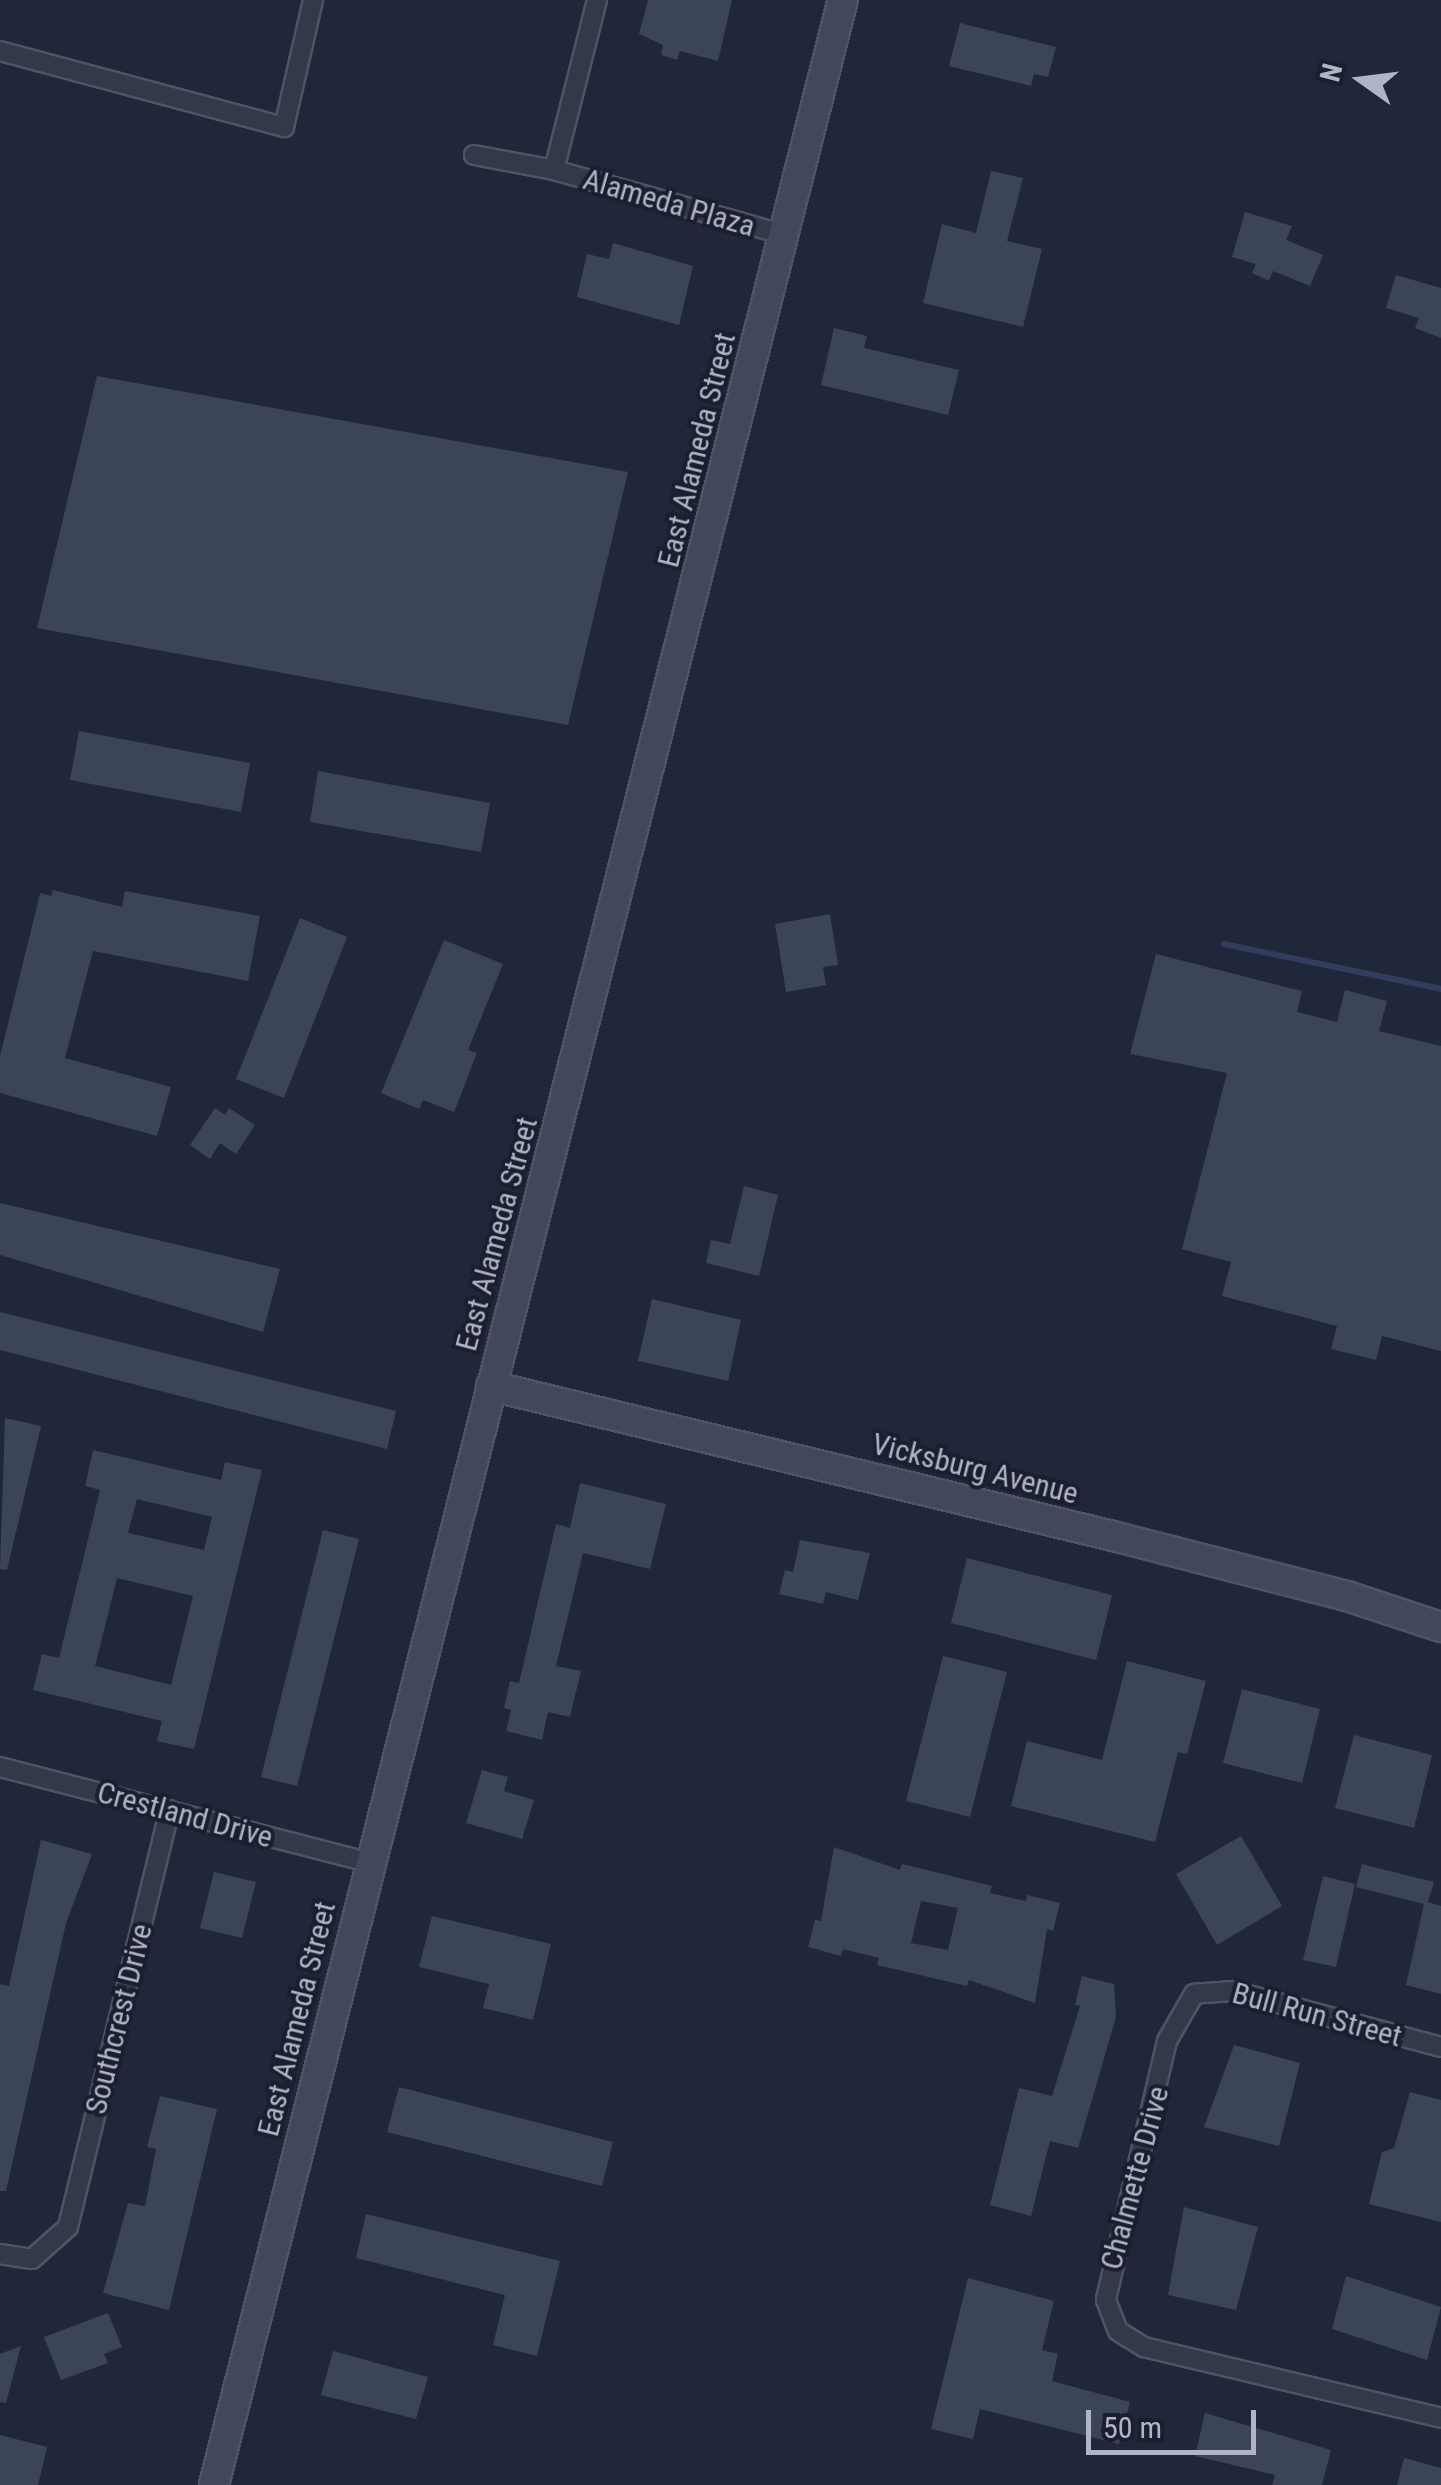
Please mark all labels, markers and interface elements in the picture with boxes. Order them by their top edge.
north arrow [1311,30,1411,130]
text: N [1313,60,1349,85]
street label: Alameda Plaza [579,161,759,245]
street label: East Alameda Street [650,329,744,571]
street label: East Alameda Street [449,1113,545,1355]
street label: Vicksburg Avenue [868,1426,1082,1512]
street label: Crestland Drive [93,1774,277,1856]
street label: East Alameda Street [250,1898,344,2140]
street label: Southcrest Drive [78,1920,160,2118]
street label: Bull Run Street [1228,1975,1406,2055]
street label: Chalmette Drive [1093,2083,1177,2273]
scale bar [1091,2390,1261,2452]
text: 50 m [1103,2410,1162,2445]

